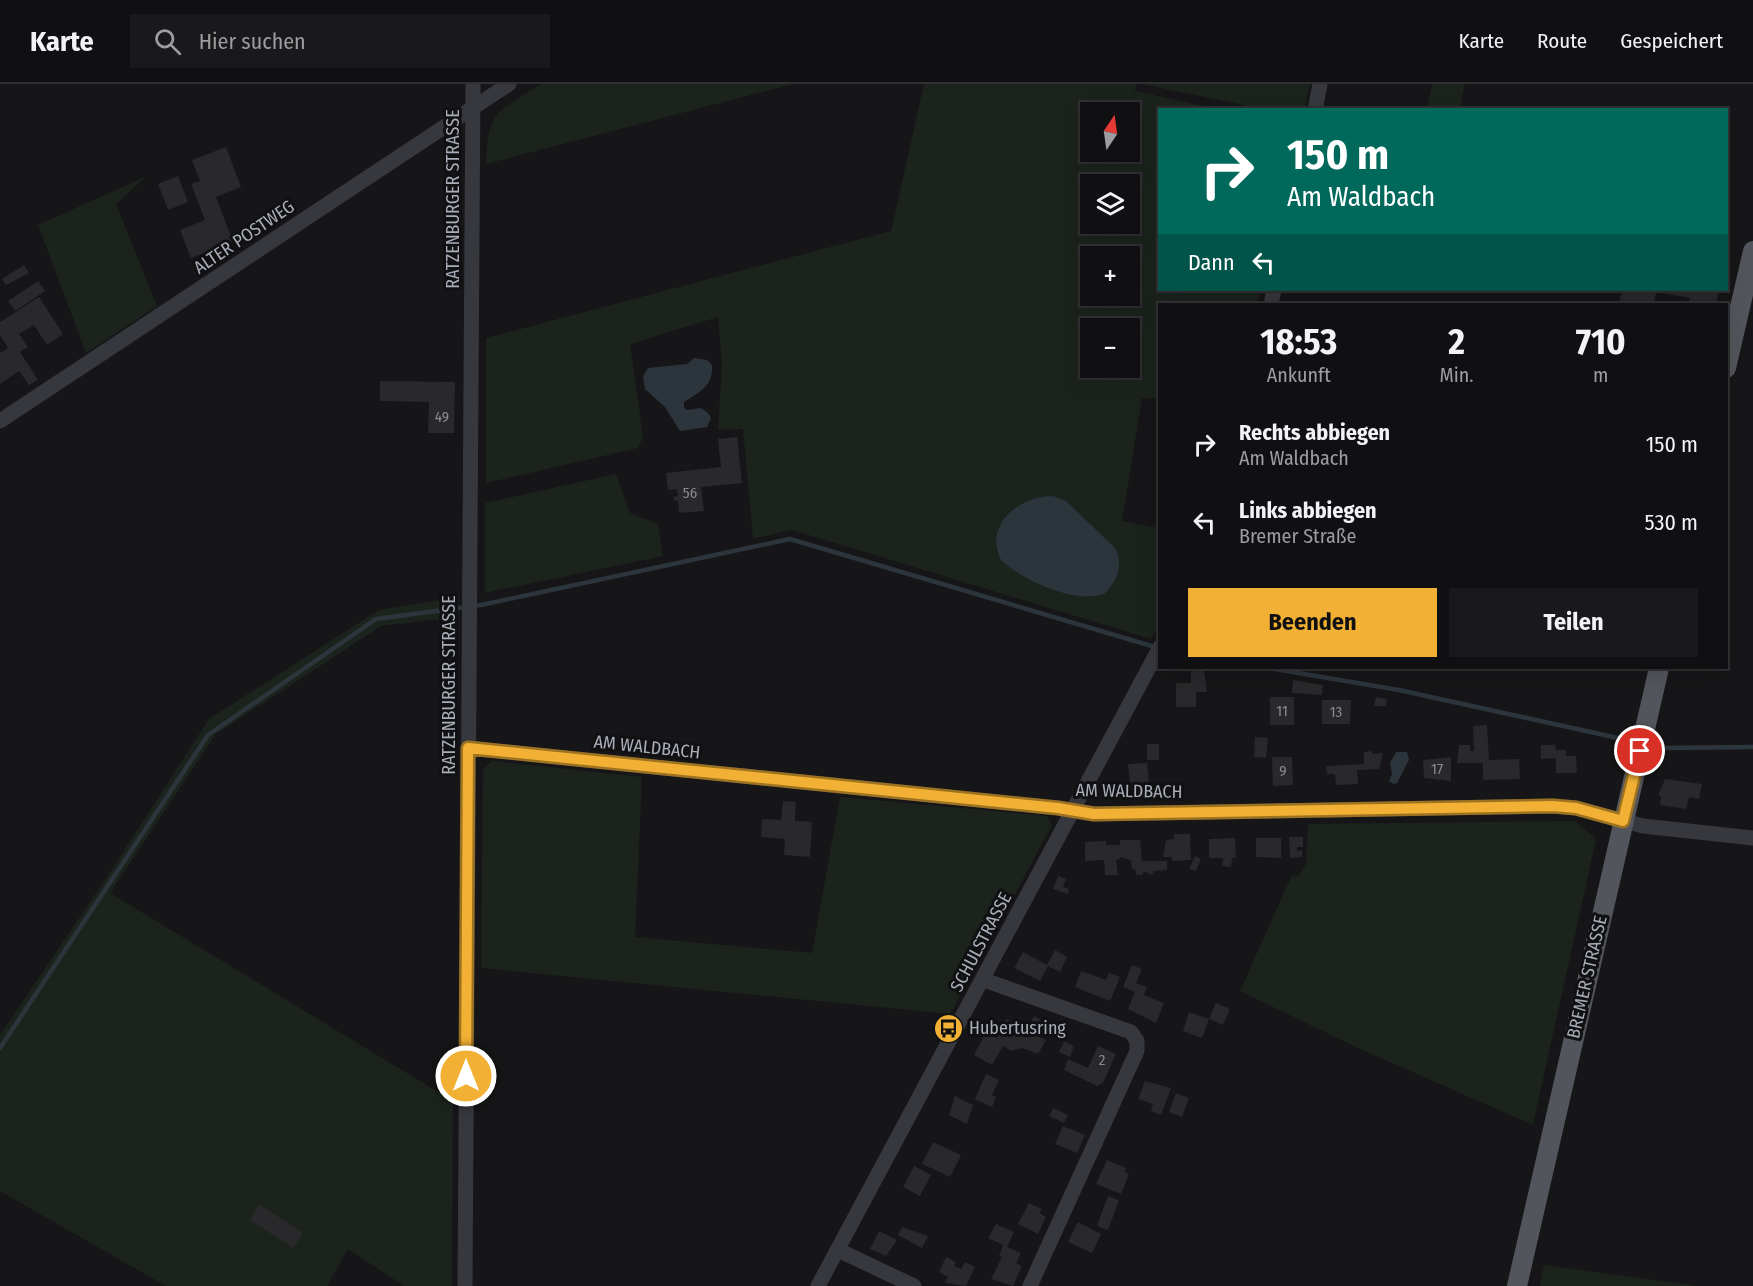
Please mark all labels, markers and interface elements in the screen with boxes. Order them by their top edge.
search box [130,14,550,68]
text: Karte [30,25,94,58]
icon: search [151,25,184,58]
text: Hier suchen [199,28,306,55]
text: Karte [1459,28,1504,54]
text: Route [1537,28,1587,54]
text: Gespeichert [1620,28,1723,54]
north arrow [1080,102,1140,162]
map controls [1080,102,1140,378]
street label: RATZENBURGER STRASSE [442,109,464,289]
text: 150 m [1287,130,1389,180]
icon: right [1188,132,1266,210]
button: layers [1080,174,1140,234]
text: Am Waldbach [1287,181,1435,213]
street label: ALTER POSTWEG [190,195,298,279]
button: + [1080,246,1140,306]
icon: left [1247,246,1280,279]
text: Dann [1188,249,1235,276]
button: − [1080,318,1140,378]
text: 18:53 [1260,320,1337,364]
text: 2 [1448,320,1465,364]
text: 710 [1576,320,1626,364]
text: Ankunft [1267,363,1331,387]
text: Min. [1440,363,1474,387]
text: m [1593,363,1608,387]
house number: 49 [435,408,449,426]
text: Rechts abbiegen [1239,419,1390,446]
icon: right [1188,428,1221,461]
text: 150 m [1646,431,1698,458]
text: Am Waldbach [1239,446,1349,470]
house number: 56 [683,484,697,502]
text: Links abbiegen [1239,497,1377,524]
icon: left [1188,506,1221,539]
text: 530 m [1645,509,1698,536]
text: Bremer Straße [1239,524,1356,548]
button: Beenden [1188,588,1437,657]
button: Teilen [1449,588,1698,657]
street label: RATZENBURGER STRASSE [438,595,460,775]
house number: 11 [1276,702,1288,720]
house number: 13 [1330,703,1343,721]
pin [1614,725,1665,776]
street label: AM WALDBACH [593,730,701,764]
icon: arrive [1623,734,1656,767]
house number: 17 [1431,760,1443,778]
house number: 9 [1279,762,1287,780]
street label: AM WALDBACH [1075,779,1183,803]
street label: SCHULSTRASSE [946,888,1016,996]
street label: BREMER STRASSE [1562,913,1612,1041]
bus stop icon: Hubertusring [932,1012,964,1044]
place label: Hubertusring [969,1017,1066,1039]
position arrow [434,1044,498,1108]
house number: 2 [1099,1051,1106,1069]

